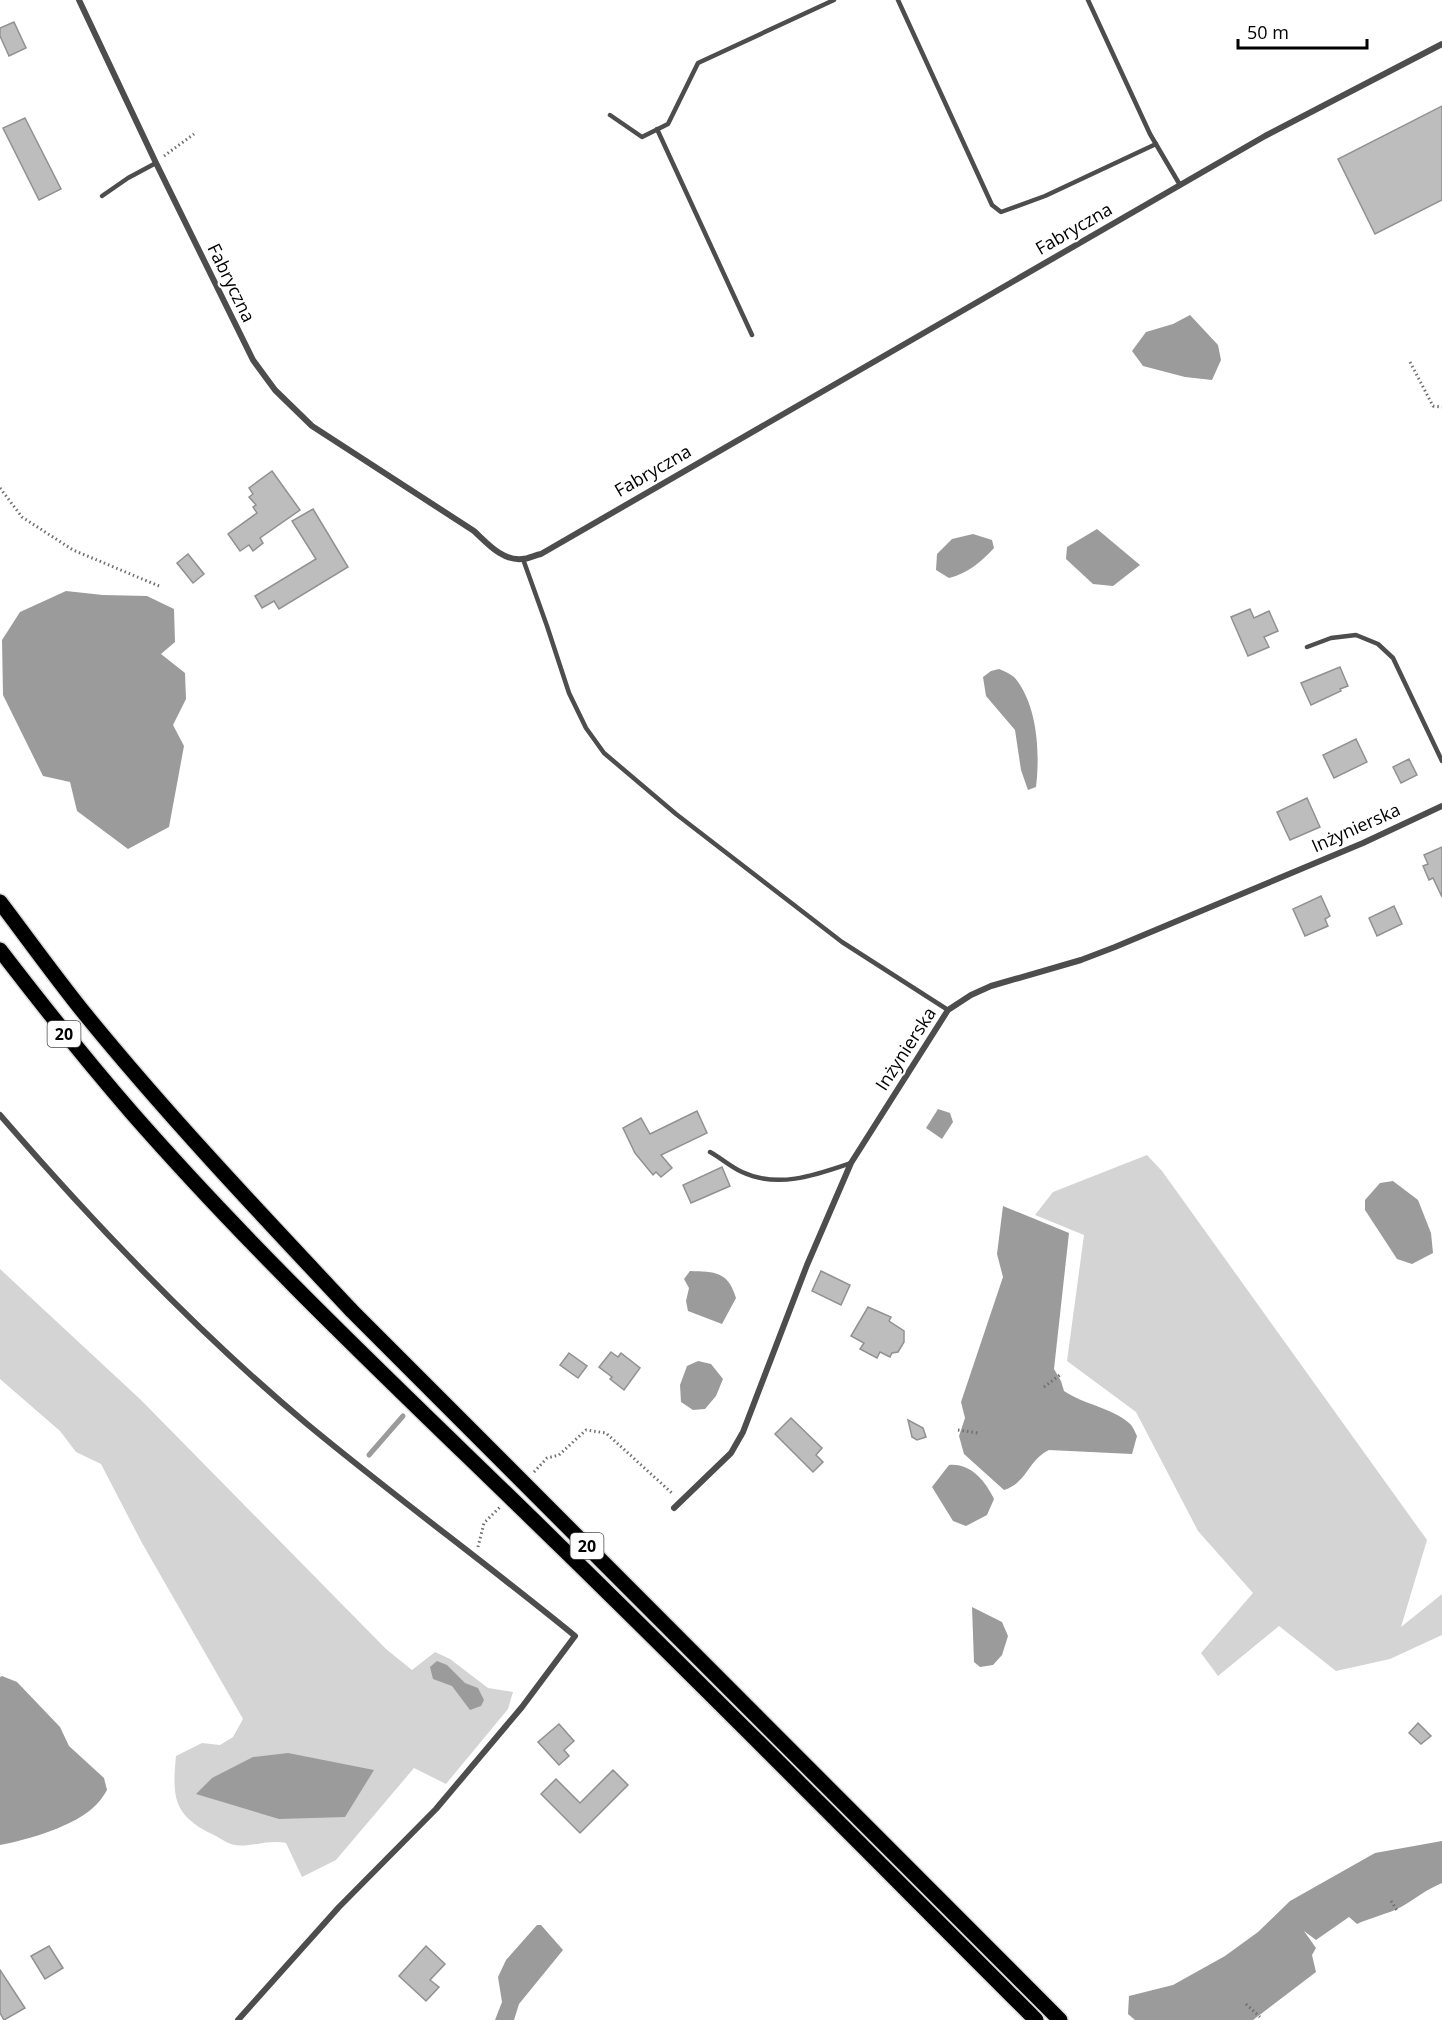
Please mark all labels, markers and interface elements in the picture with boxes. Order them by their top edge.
scale bar [1238,12,1367,50]
text: 50 m [1247,20,1289,44]
street label: Fabryczna [1031,197,1116,260]
street label: Fabryczna [203,239,261,326]
street label: Fabryczna [610,439,695,502]
street label: Inżynierska [1307,797,1404,857]
street label: Inżynierska [869,1002,941,1095]
road number: 20 [48,1021,80,1047]
road number: 20 [570,1533,604,1559]

